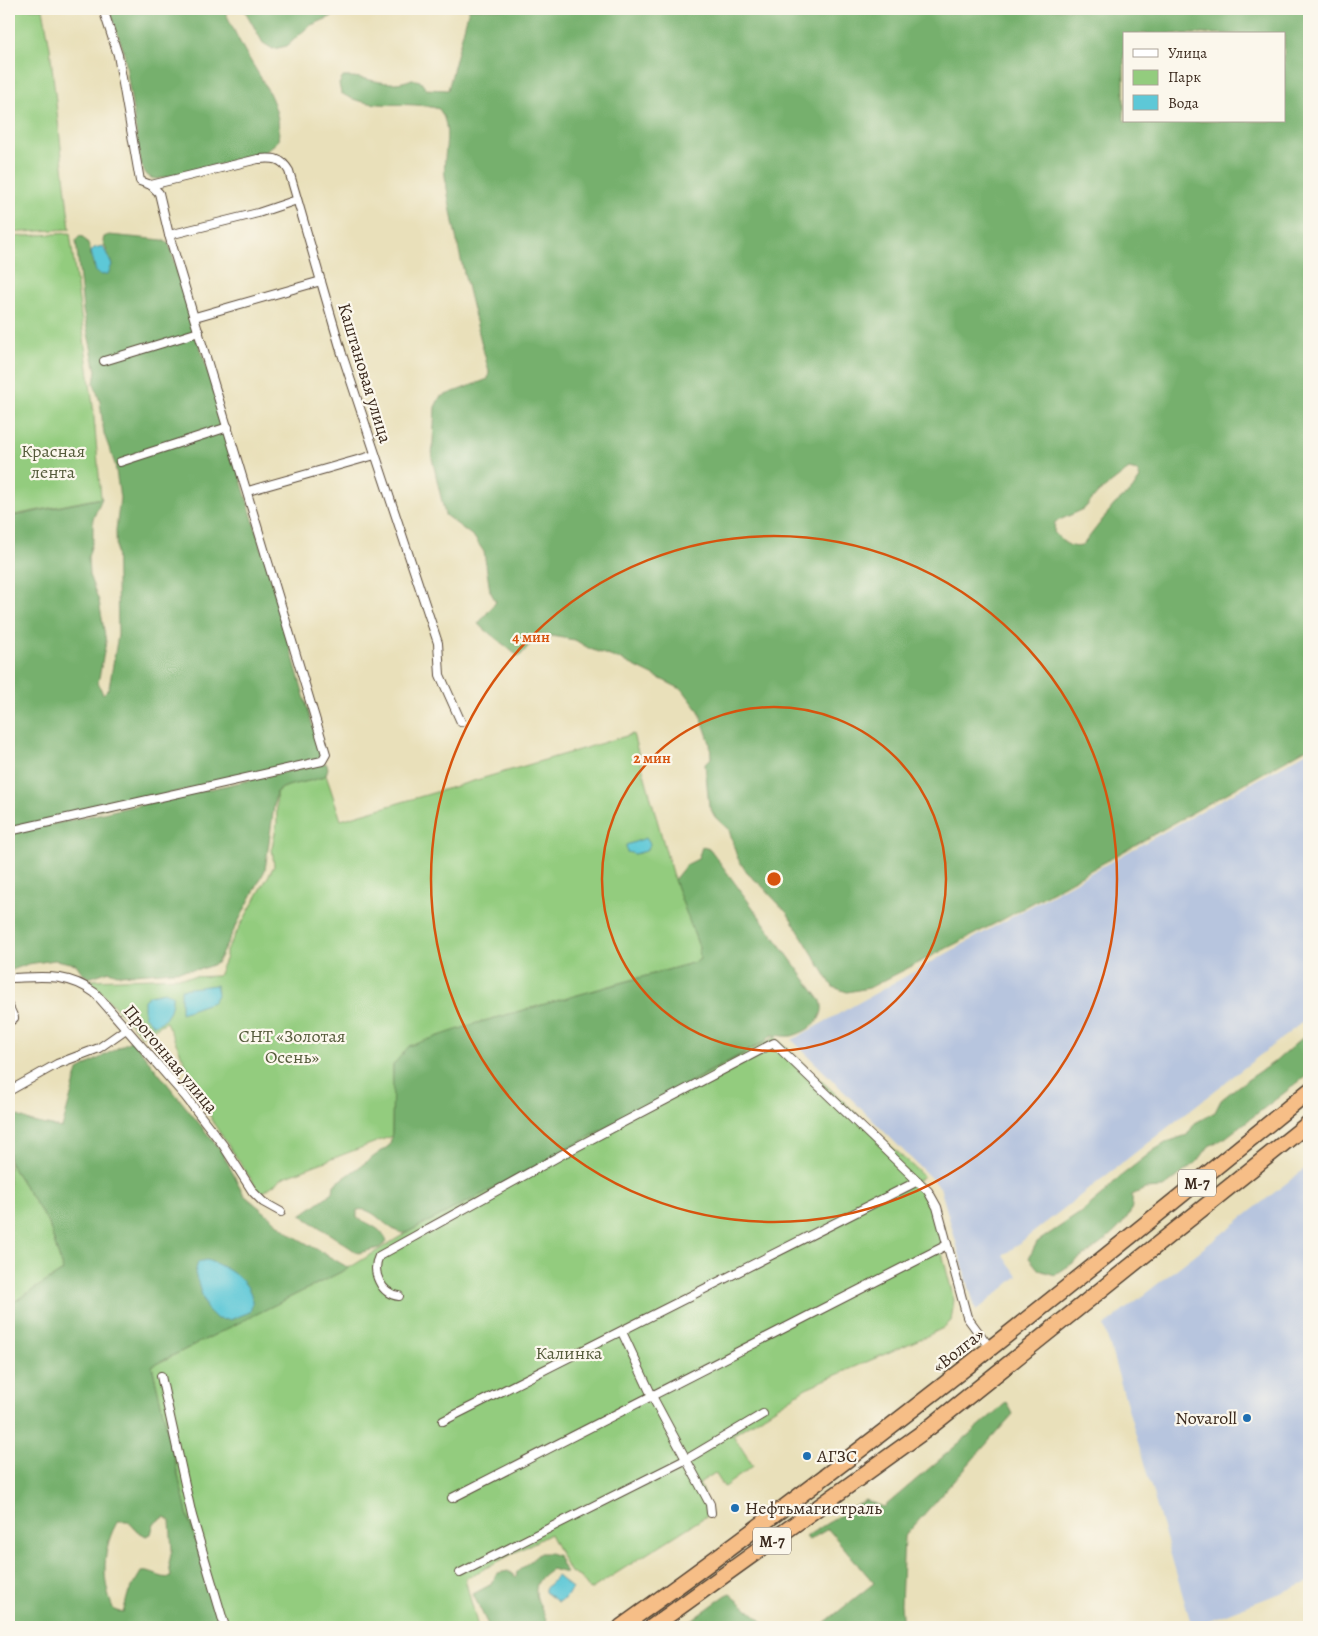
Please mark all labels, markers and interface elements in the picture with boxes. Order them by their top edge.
legend [1123,32,1286,122]
text: Улица [1168,43,1207,63]
text: Парк [1168,67,1201,87]
text: Вода [1168,93,1199,113]
street label: Каштановая улица [332,300,398,447]
park label: Красная лента [21,439,85,484]
text: 4 мин [512,627,550,647]
text: 2 мин [633,748,671,768]
centre of rings [765,870,783,888]
street label: Прогонная улица [118,999,224,1119]
park label: СНТ «Золотая Осень» [238,1024,346,1069]
road number: М-7 [1178,1170,1216,1196]
street label: «Волга» [927,1322,989,1378]
park label: Калинка [536,1341,603,1365]
place label: Novaroll [1175,1406,1238,1430]
marker: Novaroll [1241,1412,1253,1424]
place label: АГЗС [816,1444,857,1468]
marker: АГЗС [801,1450,813,1462]
place label: Нефтьмагистраль [745,1496,882,1520]
marker: Нефтьмагистраль [729,1502,741,1514]
road number: М-7 [753,1528,791,1554]

